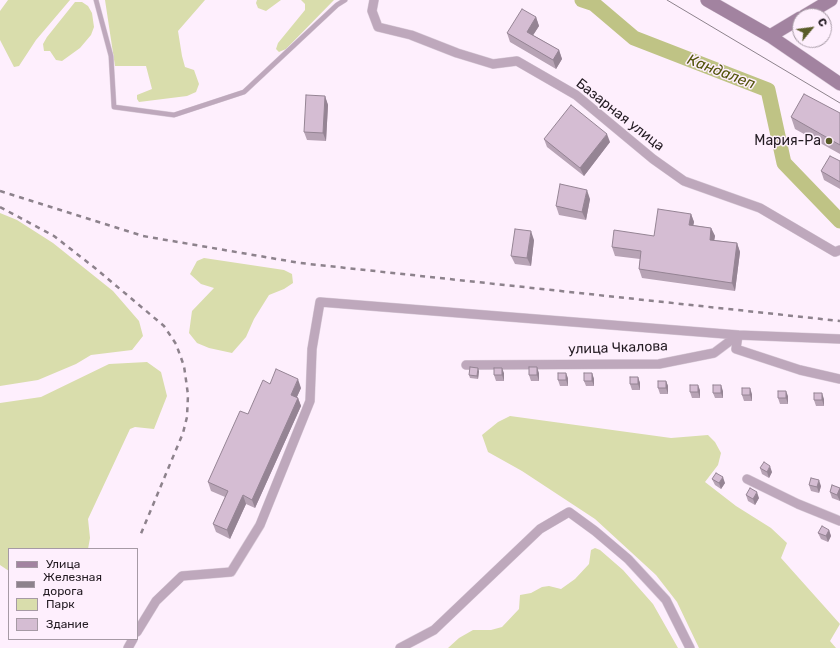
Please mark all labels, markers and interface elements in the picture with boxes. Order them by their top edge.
north arrow [792,8,832,48]
text: С [814,16,830,29]
water label: Кандалеп [685,51,757,93]
street label: Базарная улица [572,75,668,155]
place label: Мария-Ра [754,133,821,149]
marker: Мария-Ра [824,136,834,146]
street label: улица Чкалова [568,338,668,358]
legend [8,548,138,640]
text: Улица [46,557,80,571]
text: Железная дорога [43,570,102,598]
text: Парк [46,597,75,611]
text: Здание [46,617,89,631]

